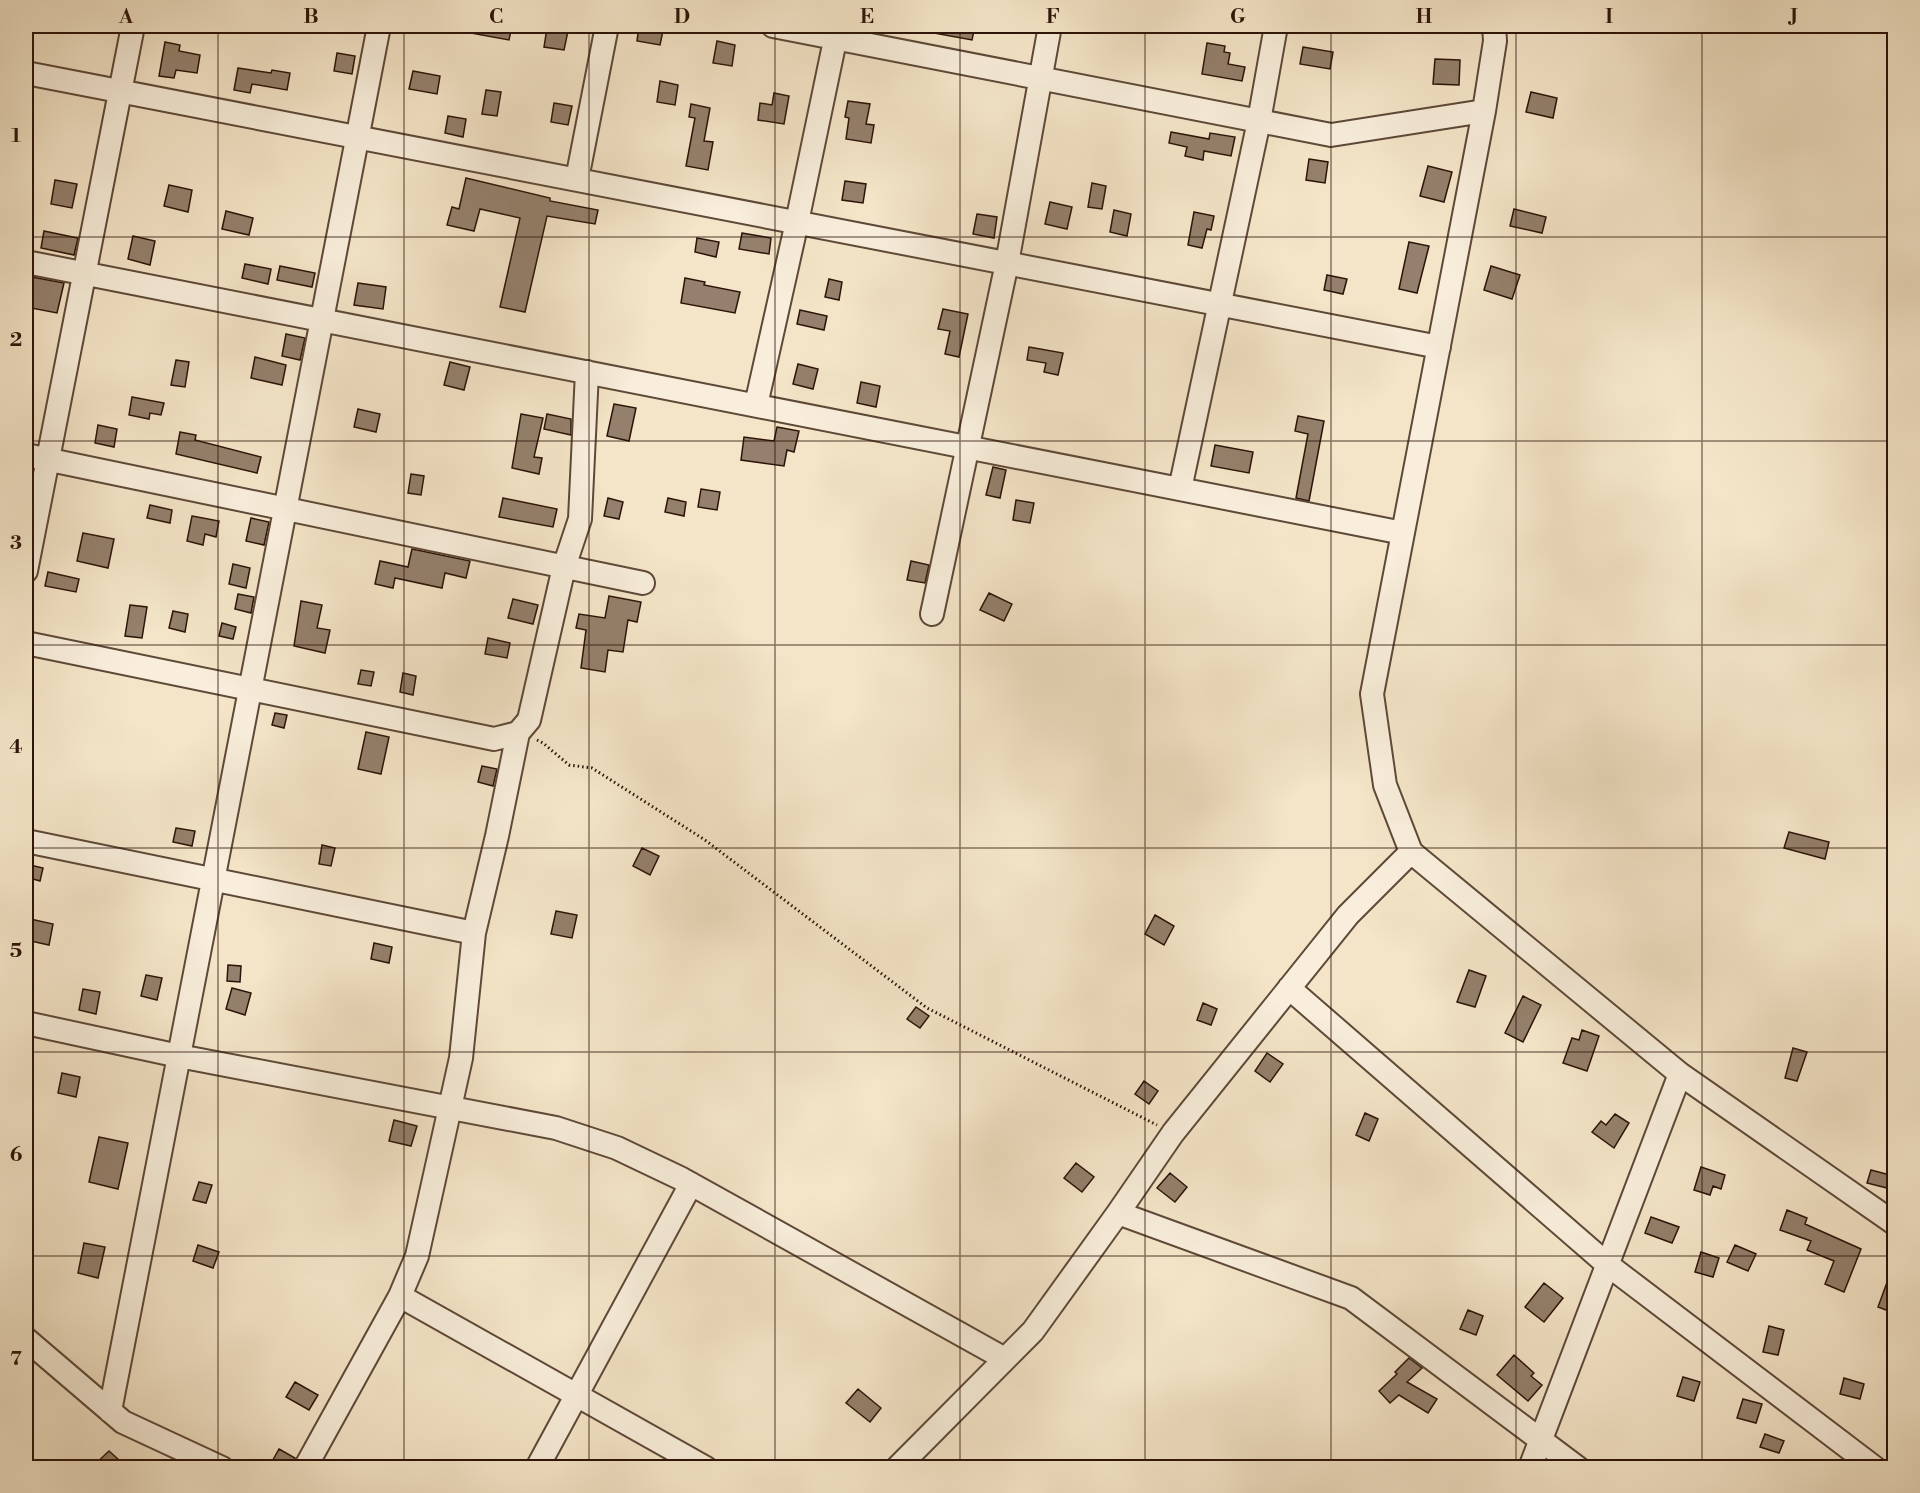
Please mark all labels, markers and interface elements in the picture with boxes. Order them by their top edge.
text: A [118,5,134,30]
text: B [303,5,319,30]
text: C [489,5,503,30]
text: D [674,5,690,30]
text: E [860,5,874,30]
text: F [1046,5,1060,30]
text: G [1230,5,1246,30]
text: H [1416,5,1433,30]
text: I [1605,5,1613,30]
text: J [1787,5,1798,30]
text: 1 [11,124,21,149]
text: 2 [10,328,22,353]
text: 3 [10,531,22,556]
text: 4 [9,735,23,760]
text: 5 [10,939,22,964]
text: 6 [10,1143,23,1168]
text: 7 [10,1347,22,1372]

